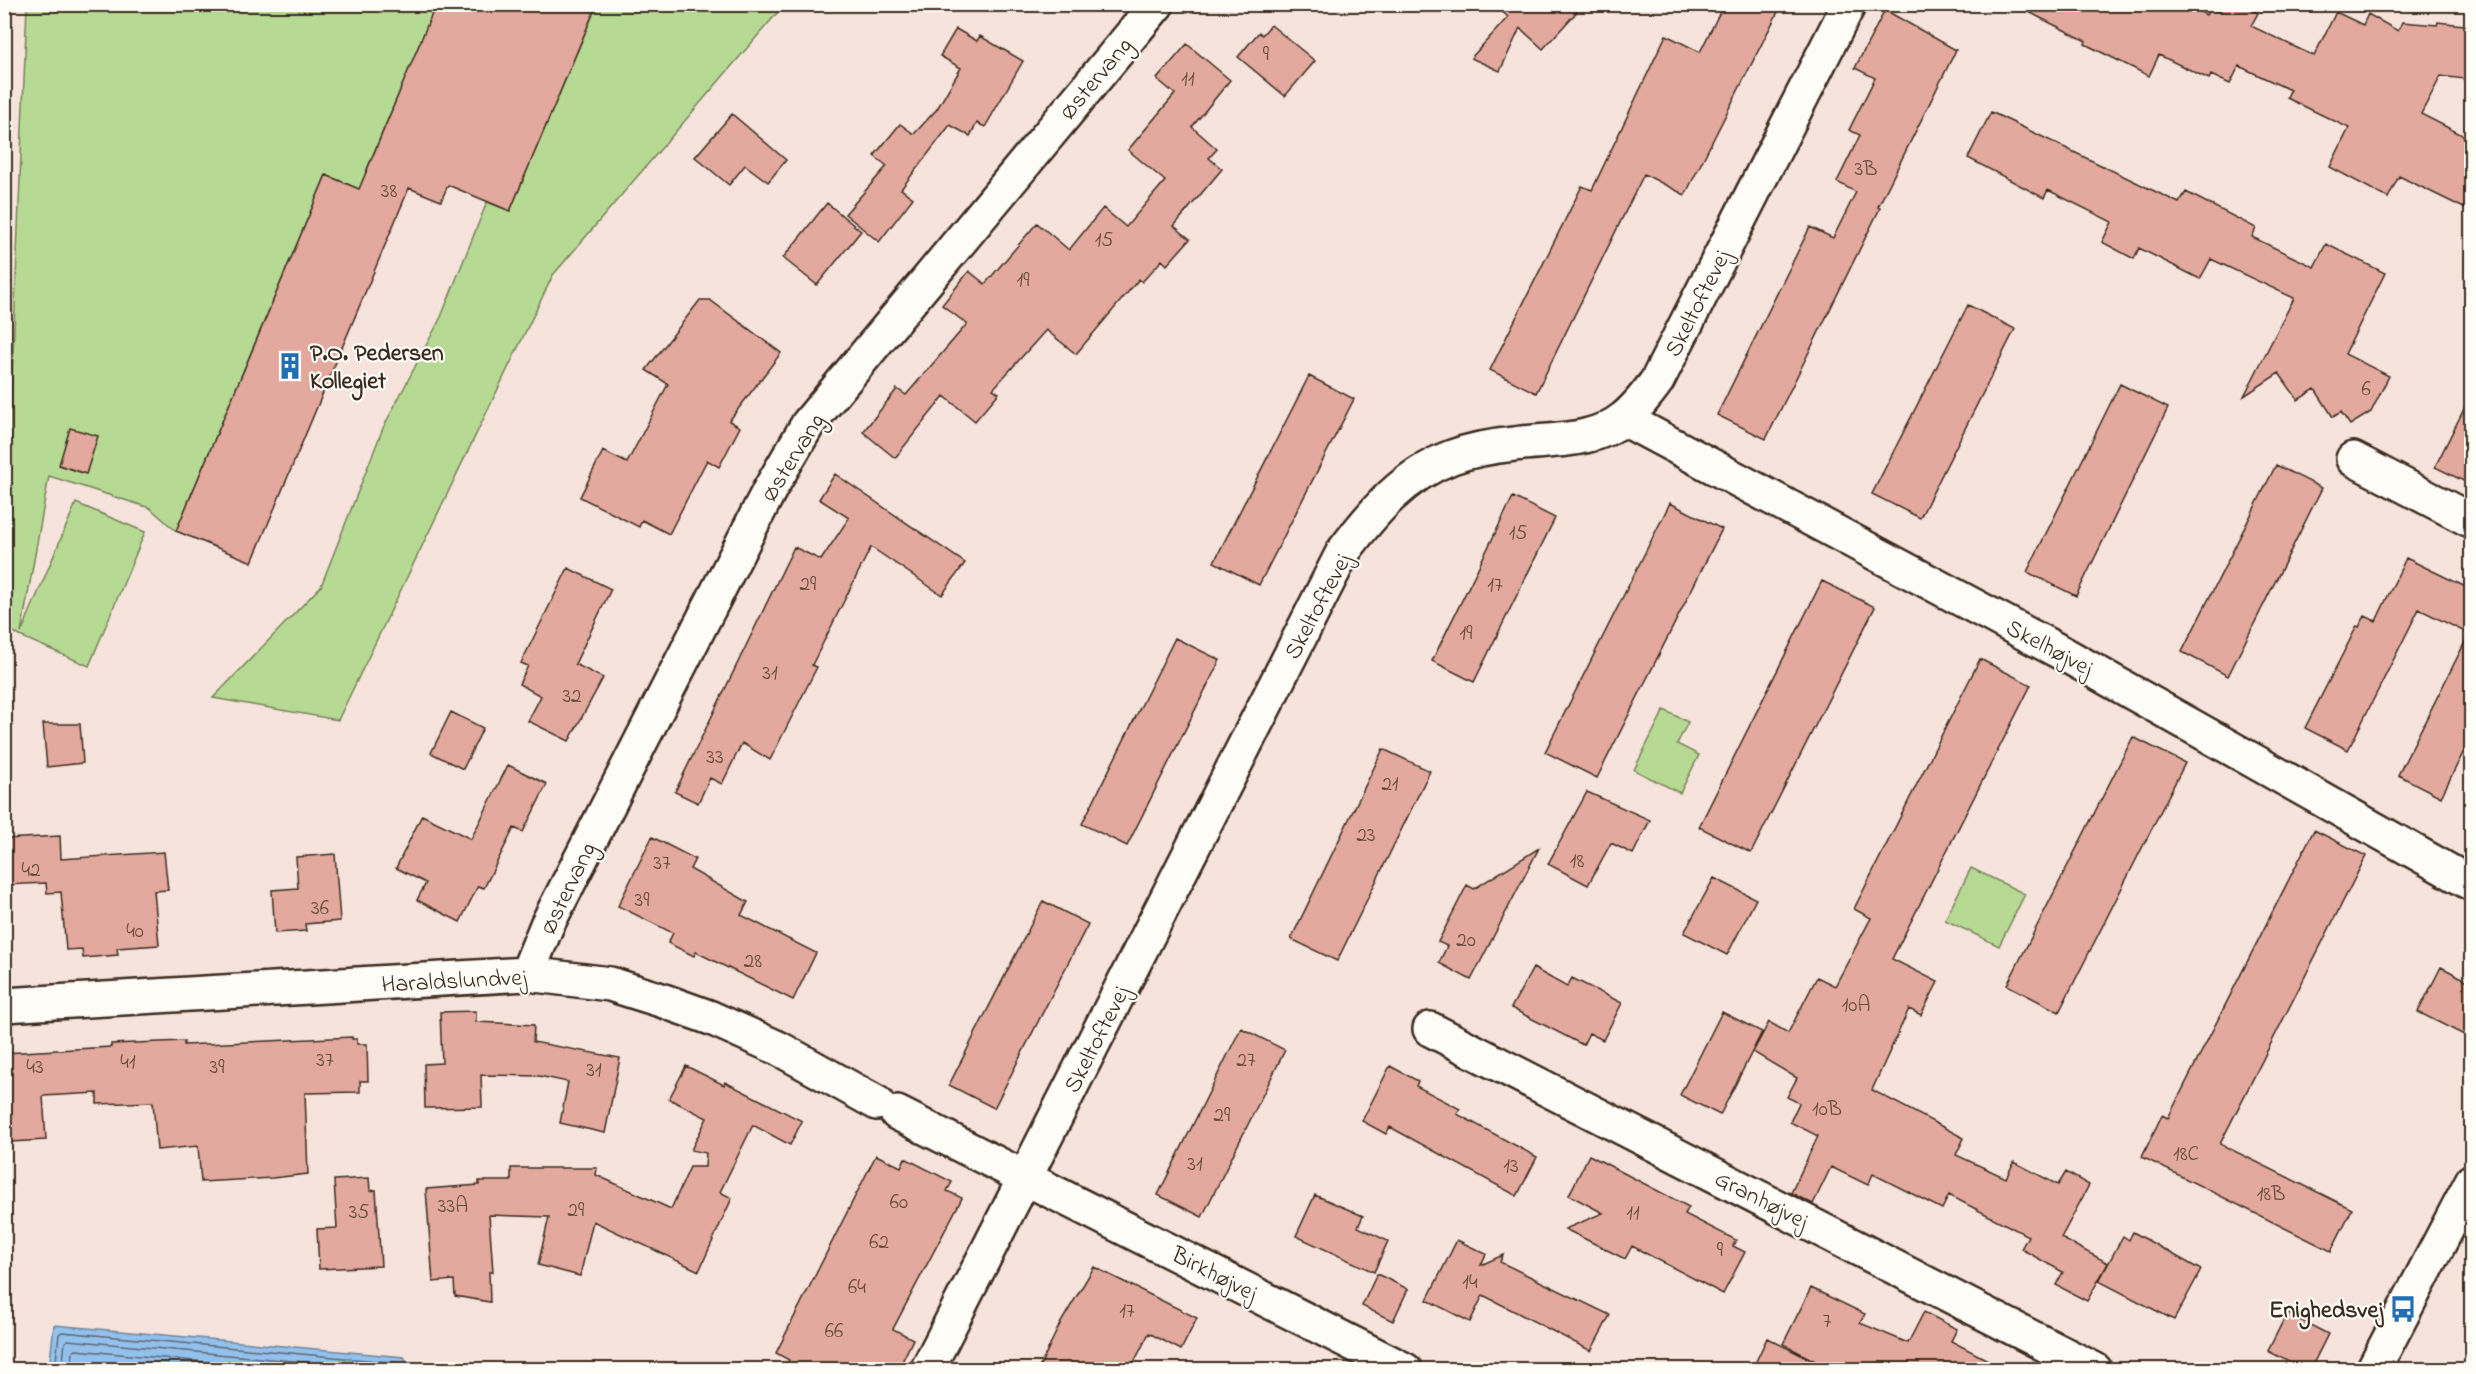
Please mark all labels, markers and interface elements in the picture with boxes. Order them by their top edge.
street label: Østervang [1052,30,1142,129]
house number: 9 [1263,40,1270,70]
house number: 11 [1181,65,1195,95]
house number: 3B [1855,155,1877,185]
house number: 38 [381,177,397,207]
house number: 15 [1095,226,1113,256]
street label: Skeltoftevej [1657,244,1742,364]
house number: 19 [1017,266,1030,296]
place label: P.O. Pedersen Kollegiet [310,337,444,401]
building icon: P.O. Pedersen Kollegiet [275,351,305,381]
house number: 6 [2361,375,2371,405]
street label: Østervang [753,407,835,510]
house number: 15 [1509,519,1527,549]
street label: Skeltoftevej [1277,547,1362,667]
house number: 29 [800,570,817,600]
house number: 17 [1487,571,1503,601]
street label: Skelhøjvej [1999,612,2100,687]
house number: 19 [1460,619,1473,649]
house number: 31 [762,659,778,689]
house number: 32 [562,682,582,712]
house number: 33 [706,743,724,773]
house number: 21 [1381,770,1399,800]
house number: 23 [1356,821,1376,851]
street label: Østervang [532,837,607,941]
house number: 18 [1570,847,1584,877]
house number: 37 [653,849,671,879]
house number: 42 [21,856,41,886]
house number: 39 [635,886,650,916]
house number: 36 [311,894,329,924]
house number: 40 [126,917,144,947]
house number: 20 [1456,926,1476,956]
house number: 28 [744,947,762,977]
street label: Haraldslundvej [381,961,529,1004]
street label: Skeltoftevej [1056,980,1141,1100]
house number: 10A [1842,991,1870,1021]
house number: 37 [316,1046,334,1076]
house number: 27 [1236,1046,1256,1076]
house number: 41 [120,1048,136,1078]
house number: 43 [26,1053,44,1083]
house number: 39 [210,1053,225,1083]
house number: 31 [586,1056,602,1086]
house number: 10B [1812,1095,1842,1125]
house number: 29 [1214,1101,1231,1131]
house number: 18C [2173,1140,2199,1170]
house number: 31 [1187,1150,1203,1180]
house number: 13 [1503,1152,1519,1182]
street label: Granhøjvej [1708,1163,1815,1240]
house number: 18B [2257,1180,2285,1210]
house number: 60 [890,1188,908,1218]
house number: 33A [438,1192,468,1222]
house number: 29 [568,1196,585,1226]
house number: 35 [349,1198,369,1228]
house number: 11 [1626,1199,1640,1229]
house number: 62 [869,1228,889,1258]
house number: 9 [1717,1236,1724,1266]
street label: Birkhøjvej [1164,1238,1264,1312]
house number: 14 [1462,1268,1478,1298]
house number: 64 [848,1273,866,1303]
place label: Enighedsvej [2269,1294,2384,1330]
bus stop icon: Enighedsvej [2388,1294,2418,1324]
house number: 17 [1119,1297,1135,1327]
house number: 7 [1823,1307,1832,1337]
house number: 66 [825,1317,843,1347]

